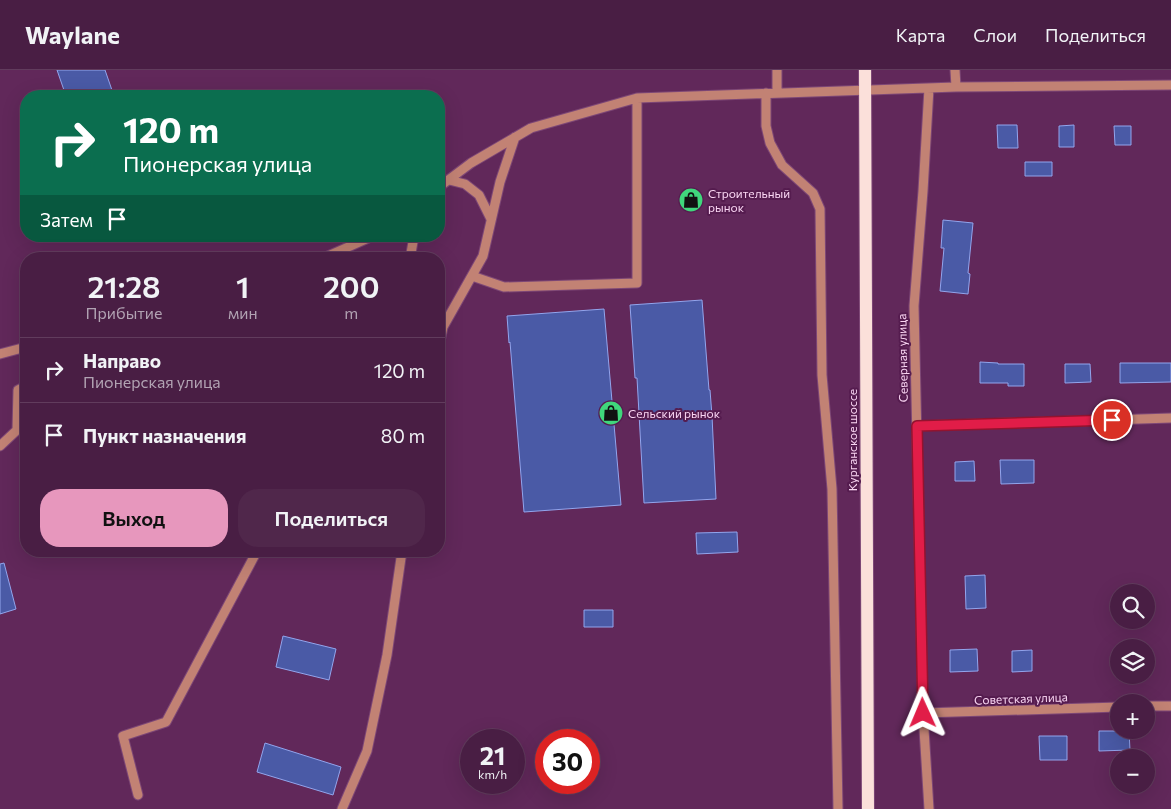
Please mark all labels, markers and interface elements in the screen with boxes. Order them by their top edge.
text: Waylane [25,20,120,49]
text: Карта [896,24,945,46]
text: Слои [973,24,1017,46]
text: Поделиться [1045,24,1146,46]
text: 120 m [123,107,219,150]
icon: right [40,110,105,175]
text: Пионерская улица [123,150,312,177]
place label: Строительный рынок [708,186,790,214]
shop icon: Строительный рынок [678,187,704,213]
icon: arrive [103,205,131,233]
text: Затем [40,208,93,231]
text: 21:28 [87,267,161,304]
text: 1 [236,267,249,304]
text: 200 [323,267,379,304]
text: Прибытие [85,303,162,322]
text: мин [228,303,258,322]
text: m [344,303,358,322]
street label: Северная улица [894,314,910,402]
text: Направо [83,349,161,372]
icon: right [40,356,68,384]
text: 120 m [374,359,425,382]
text: Пионерская улица [83,372,221,391]
street label: Курганское шоссе [845,389,859,491]
pin [1091,399,1133,441]
shop icon: Сельский рынок [598,400,624,426]
place label: Сельский рынок [628,406,721,420]
icon: arrive [1098,406,1126,434]
icon: arrive [40,421,68,449]
text: Пункт назначения [83,424,246,447]
text: 80 m [381,424,425,447]
button: Выход [40,489,228,547]
button: Поделиться [238,489,425,547]
map controls [1110,584,1155,794]
button: search [1110,584,1155,629]
button: layers [1110,639,1155,684]
position arrow [896,686,948,738]
street label: Советская улица [974,689,1068,707]
button: + [1110,694,1155,739]
speed limit sign: 30 [535,729,600,794]
text: 21 [480,740,505,770]
button: − [1110,749,1155,794]
text: km/h [478,767,507,781]

